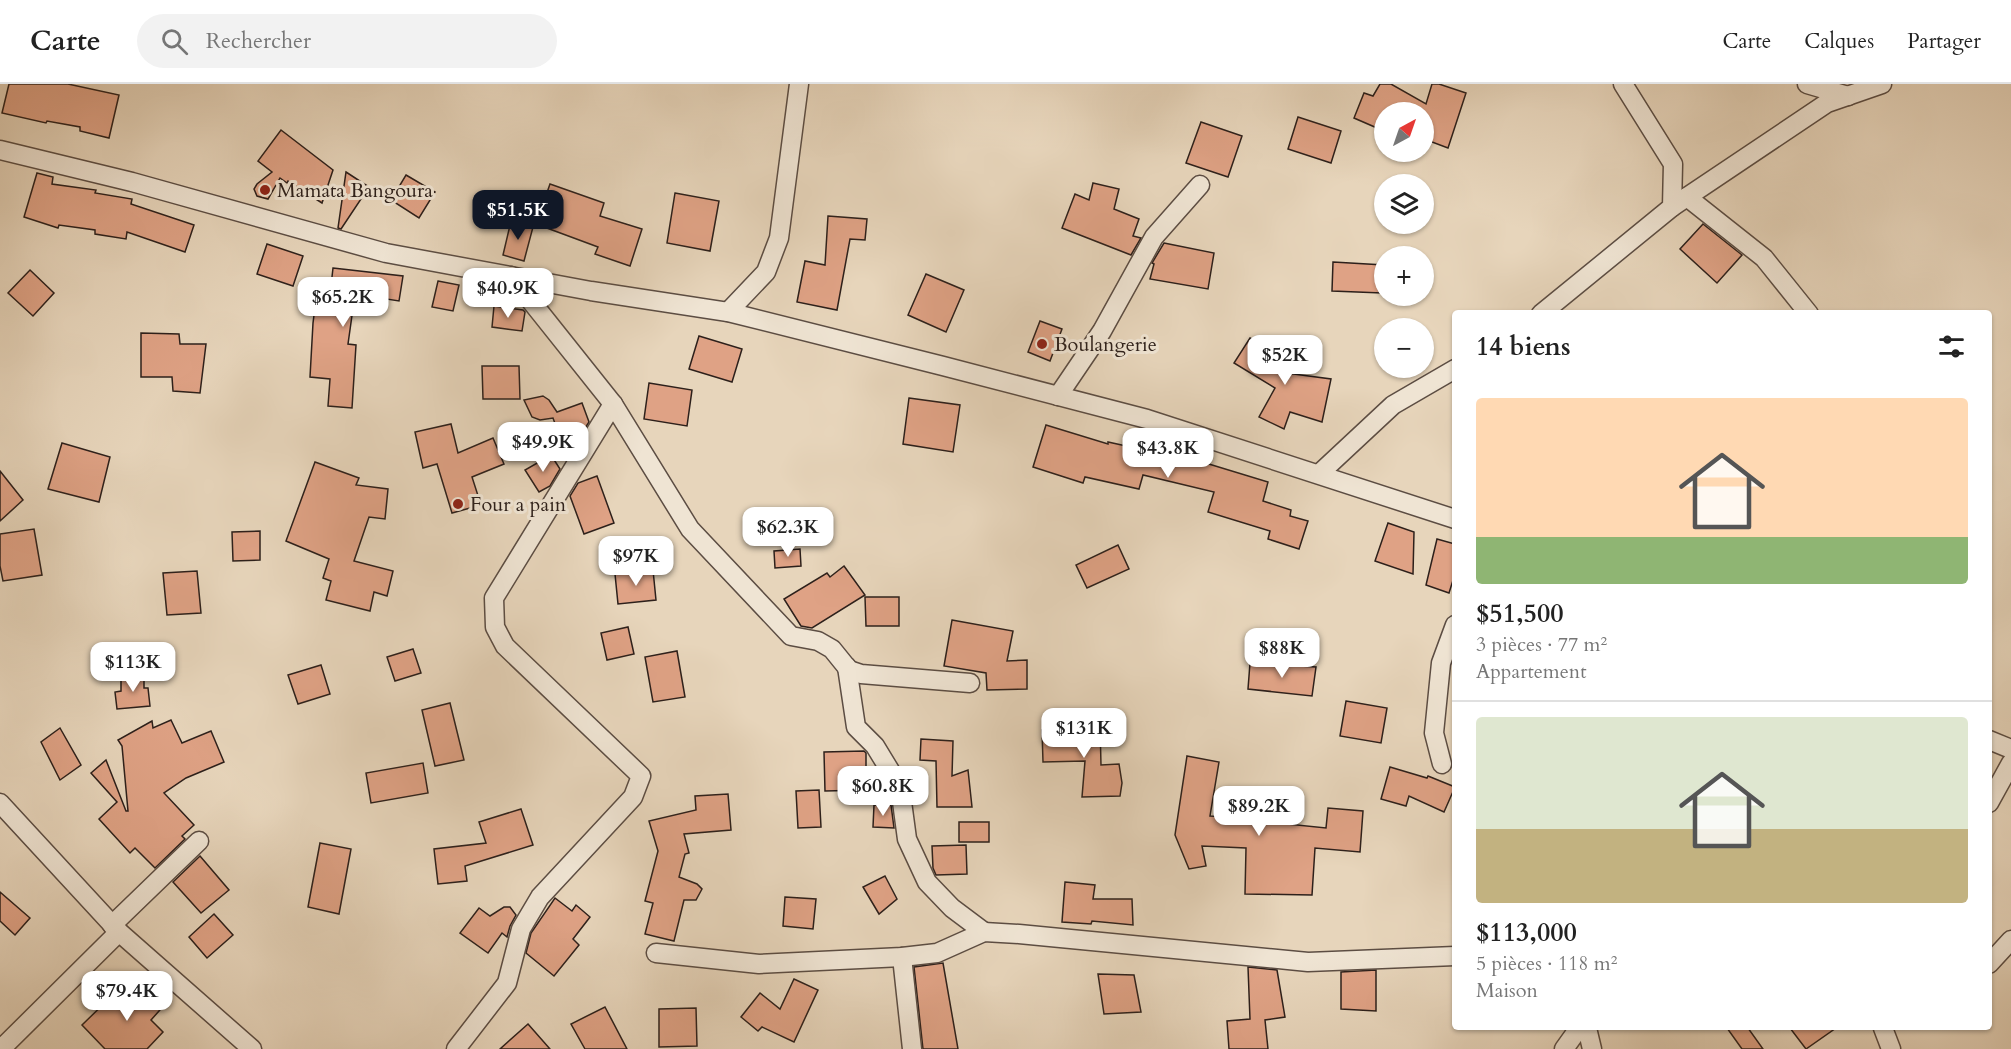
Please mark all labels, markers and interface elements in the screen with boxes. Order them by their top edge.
search box [137,14,557,68]
text: Carte [30,22,101,60]
icon: search [158,25,191,58]
text: Rechercher [206,26,311,56]
text: Carte [1722,27,1771,56]
text: Calques [1804,27,1874,56]
text: Partager [1907,27,1981,56]
north arrow [1374,102,1434,162]
map controls [1374,102,1434,378]
button: layers [1374,174,1434,234]
place label: Mamata Bangoura [277,177,433,204]
marker: Mamata Bangoura [258,183,272,197]
pin: $51.5K [469,190,567,241]
text: $51.5K [487,196,549,223]
button: + [1374,246,1434,306]
pin: $40.9K [459,268,557,319]
text: $40.9K [477,274,539,301]
pin: $65.2K [294,277,392,328]
text: $65.2K [312,283,374,310]
button: − [1374,318,1434,378]
text: 14 biens [1476,329,1571,364]
icon: filters [1935,330,1968,363]
place label: Boulangerie [1054,331,1157,358]
pin: $52K [1249,335,1321,386]
marker: Boulangerie [1035,337,1049,351]
text: $52K [1262,341,1308,368]
pin: $49.9K [494,422,592,473]
text: $49.9K [512,428,574,455]
pin: $43.8K [1119,428,1217,479]
text: $43.8K [1137,434,1199,461]
icon: home [1668,437,1776,545]
place label: Four a pain [470,491,567,518]
marker: Four a pain [451,497,465,511]
pin: $62.3K [739,507,837,558]
text: $62.3K [757,513,819,540]
pin: $97K [600,536,672,587]
text: $97K [613,542,659,569]
text: $51,500 [1476,596,1564,631]
pin: $88K [1246,628,1318,679]
text: 3 pièces · 77 m² [1476,631,1607,658]
text: $88K [1259,634,1305,661]
pin: $113K [91,642,175,693]
text: $113K [104,648,162,675]
text: Appartement [1476,658,1587,685]
pin: $131K [1042,708,1126,759]
text: $131K [1055,714,1113,741]
icon: home [1668,756,1776,864]
pin: $60.8K [834,766,932,817]
text: $60.8K [852,772,914,799]
pin: $89.2K [1210,786,1308,837]
text: $89.2K [1228,792,1290,819]
text: $113,000 [1476,915,1577,950]
text: 5 pièces · 118 m² [1476,950,1617,977]
pin: $79.4K [78,971,176,1022]
text: $79.4K [96,977,158,1004]
text: Maison [1476,977,1538,1004]

